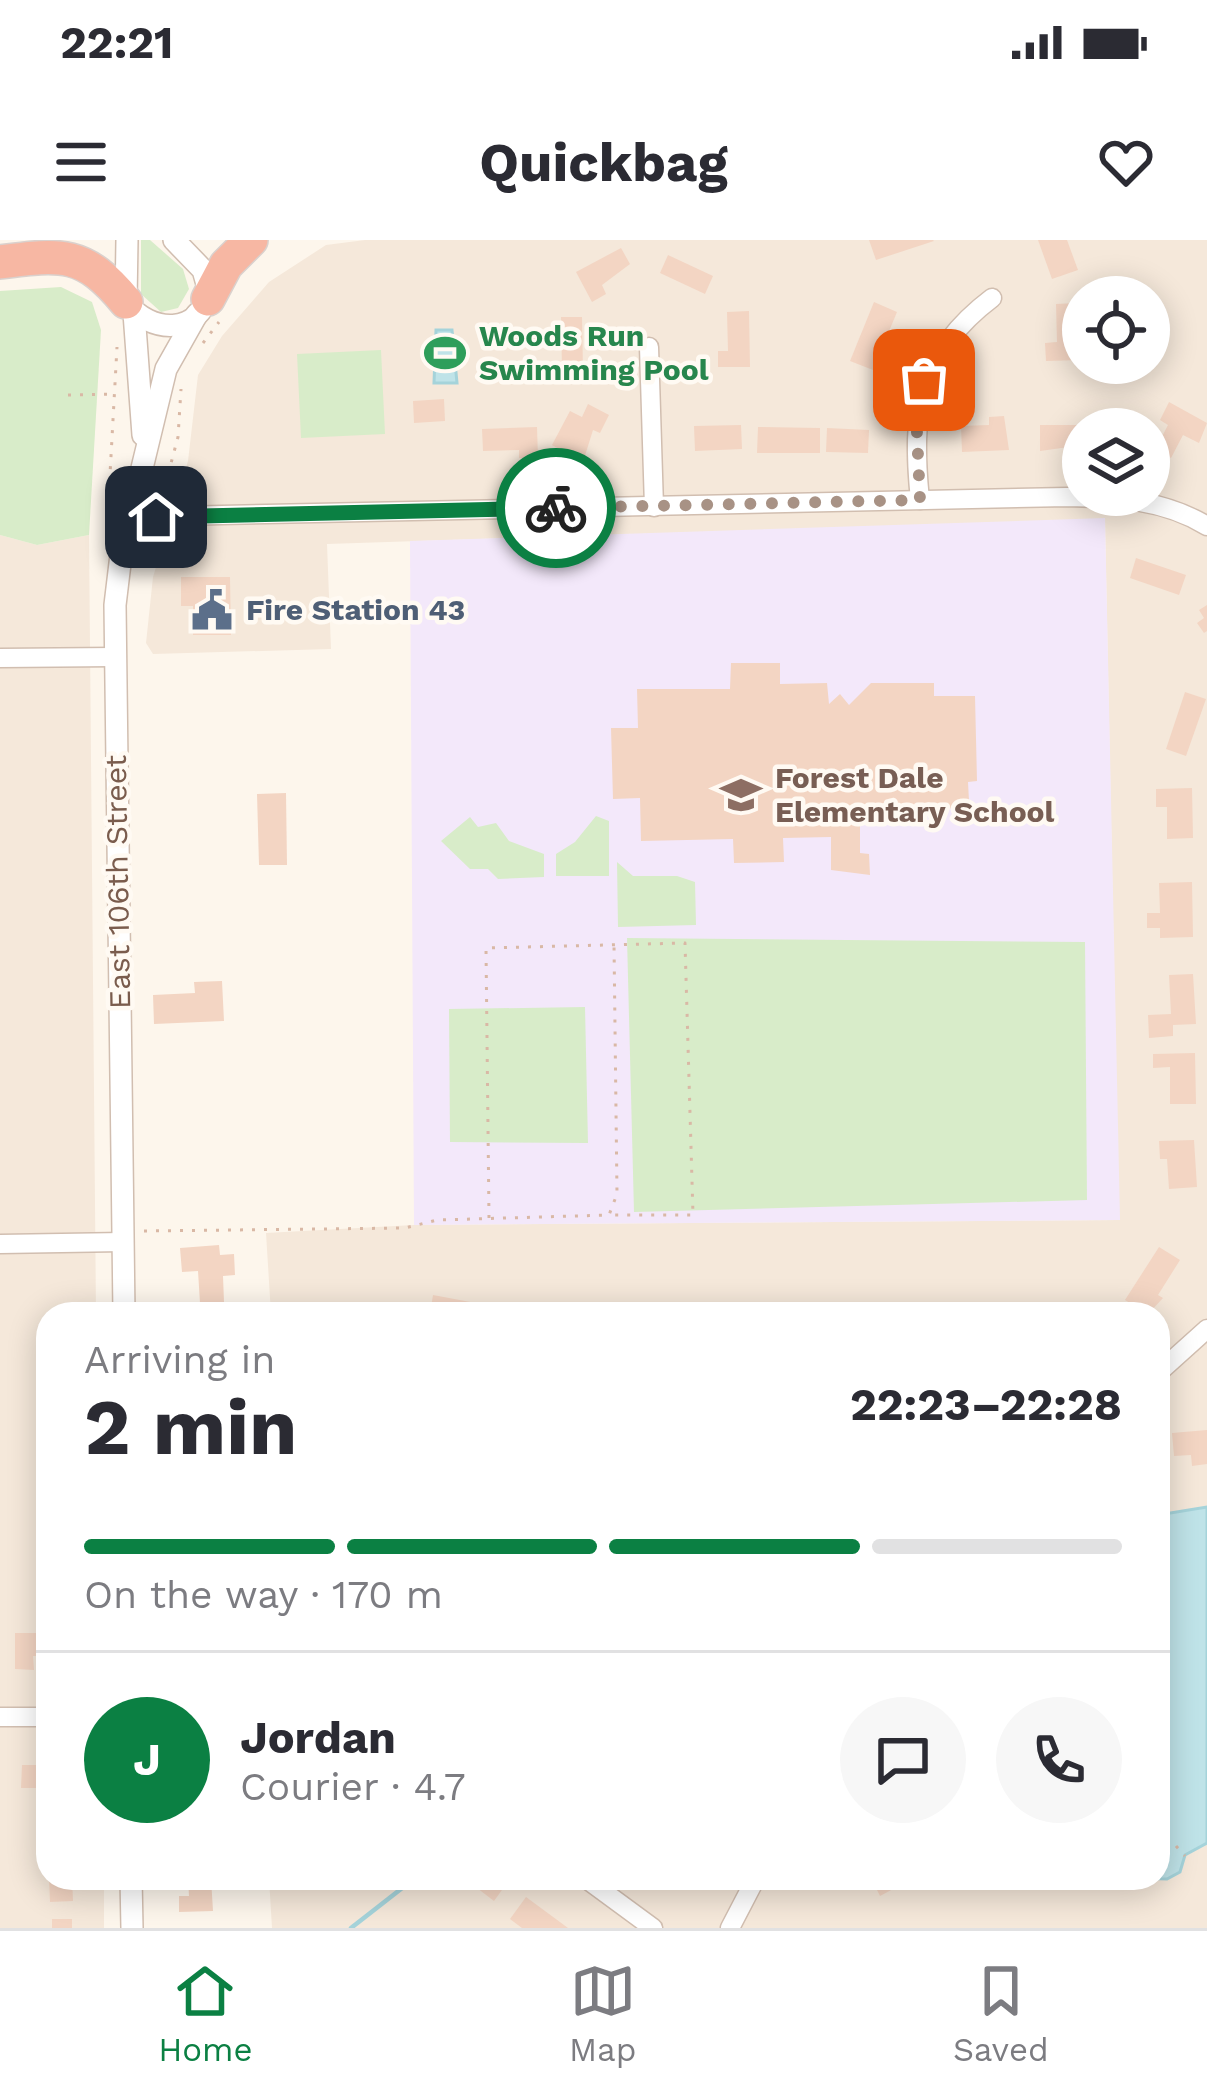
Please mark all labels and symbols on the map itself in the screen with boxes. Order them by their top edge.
place label: Woods Run Swimming Pool [479,318,709,387]
pin [873,329,975,431]
sports icon: Woods Run Swimming Pool [422,330,468,376]
courier [496,448,616,568]
pin [105,466,207,568]
public building icon: Fire Station 43 [189,587,235,633]
place label: Fire Station 43 [246,592,465,627]
street label: East 106th Street [98,754,137,1009]
place label: Forest Dale Elementary School [775,760,1055,829]
school or university icon: Forest Dale Elementary School [718,772,764,818]

